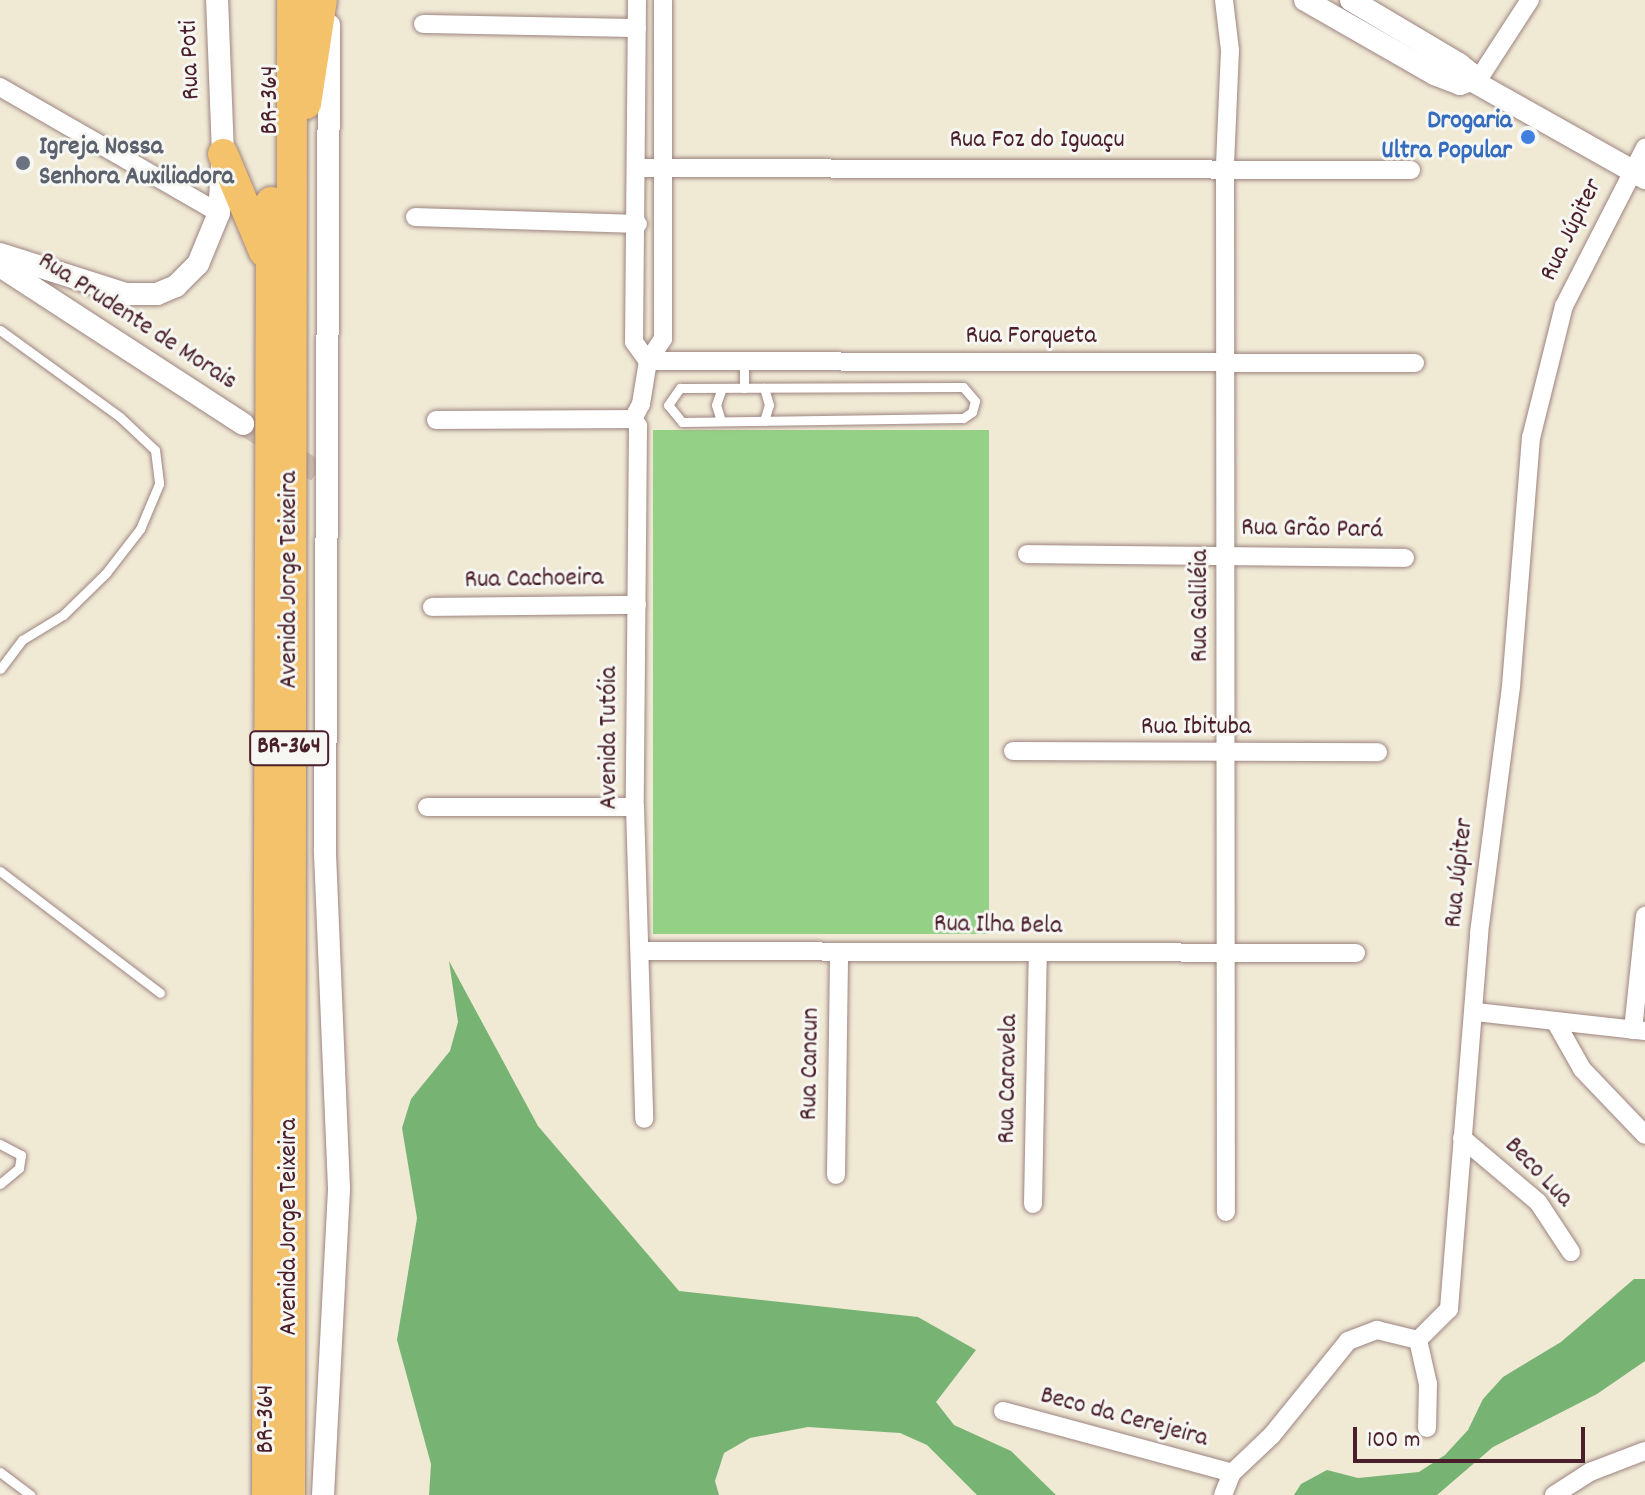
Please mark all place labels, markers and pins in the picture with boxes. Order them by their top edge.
place label: Drogaria Ultra Popular [1381,106,1512,168]
marker: Drogaria Ultra Popular [1519,128,1537,146]
place label: Igreja Nossa Senhora Auxiliadora [39,132,234,194]
marker: Igreja Nossa Senhora Auxiliadora [14,154,32,172]

